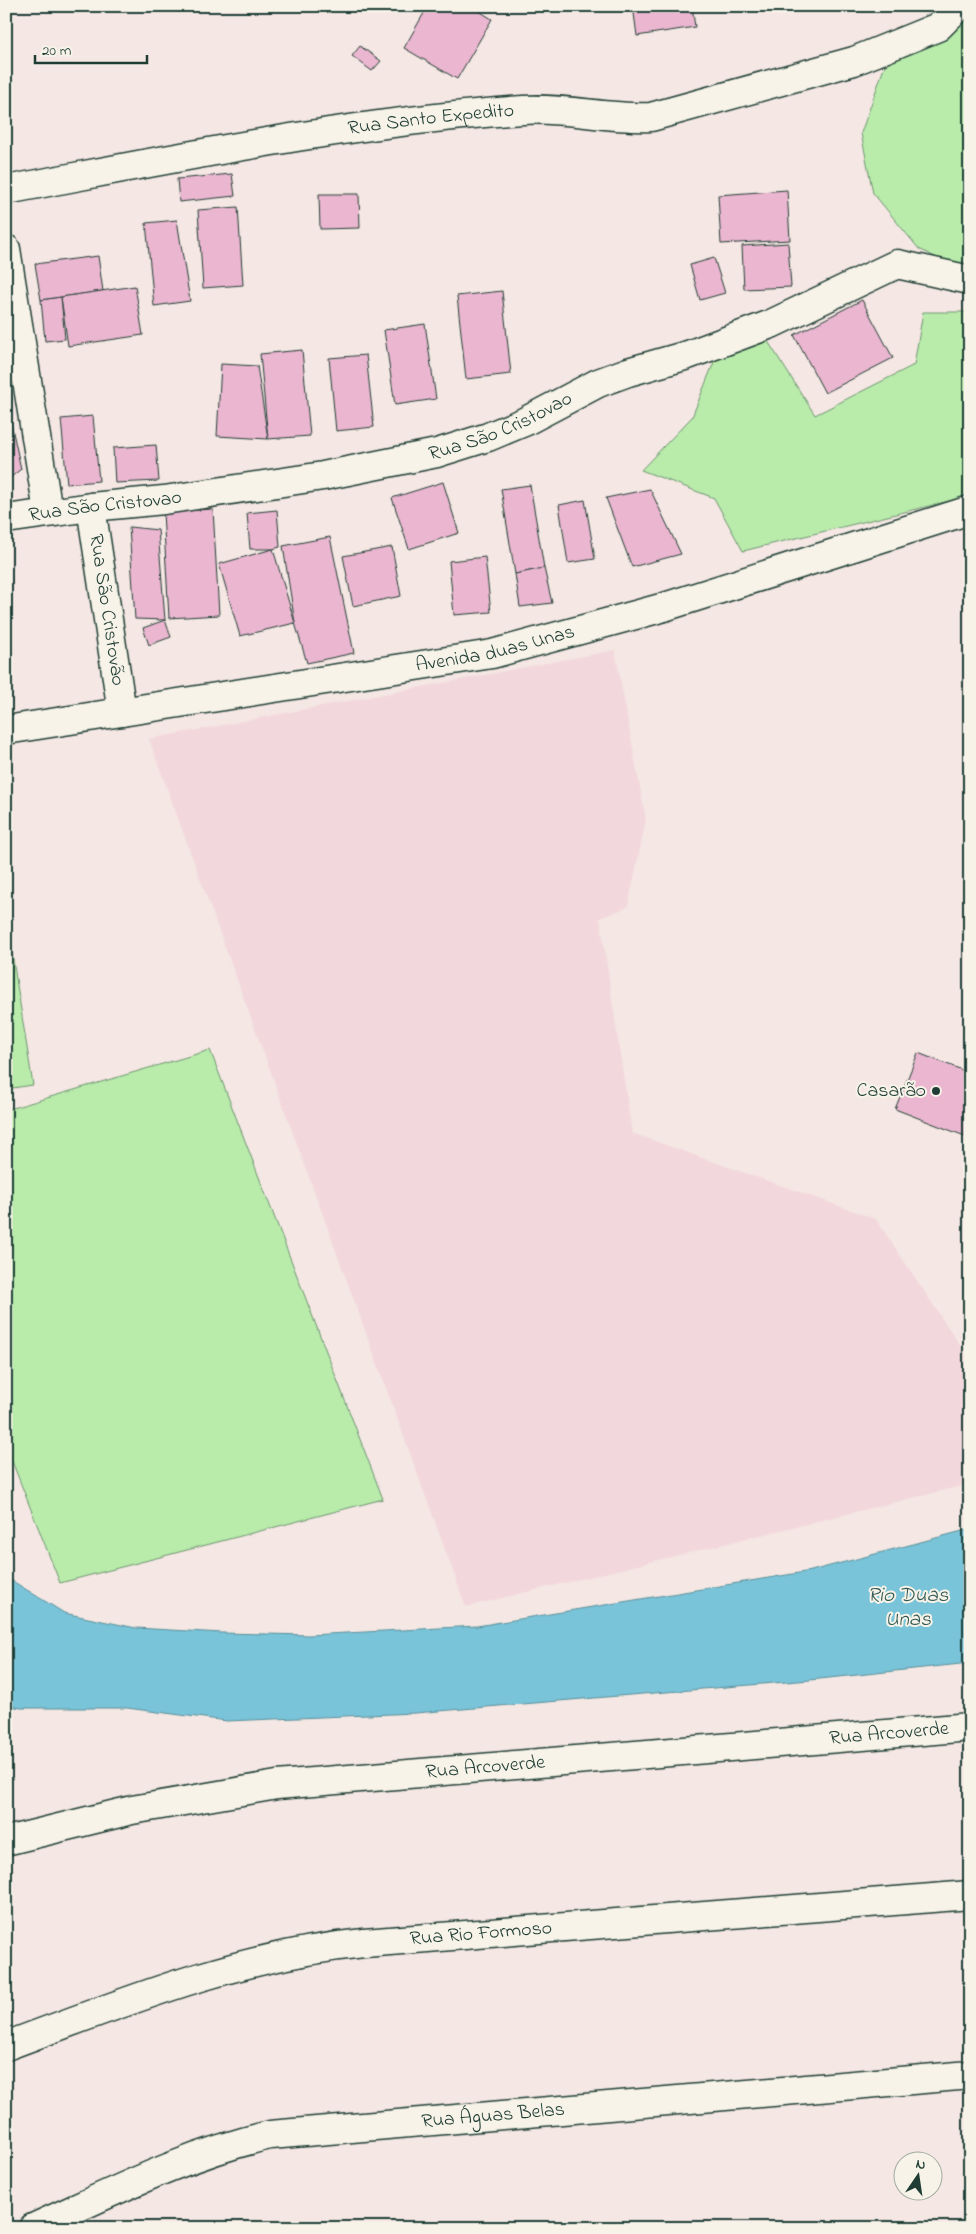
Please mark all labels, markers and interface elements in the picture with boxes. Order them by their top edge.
scale bar [35,32,148,64]
text: 20 m [42,40,72,62]
street label: Rua Santo Expedito [346,96,515,144]
street label: Rua São Cristovao [426,384,578,469]
street label: Rua São Cristovao [27,483,184,530]
street label: Rua São Cristovão [81,532,132,688]
street label: Avenida duas Unas [414,618,578,680]
place label: Casarão [857,1077,926,1106]
marker: Casarão [930,1085,942,1097]
water label: Rio Duas Unas [868,1581,949,1635]
street label: Rua Arcoverde [828,1714,950,1753]
street label: Rua Arcoverde [424,1748,546,1787]
street label: Rua Rio Formoso [409,1914,553,1954]
street label: Rua Águas Belas [420,2095,566,2136]
north arrow [894,2152,944,2202]
text: N [914,2154,928,2176]

